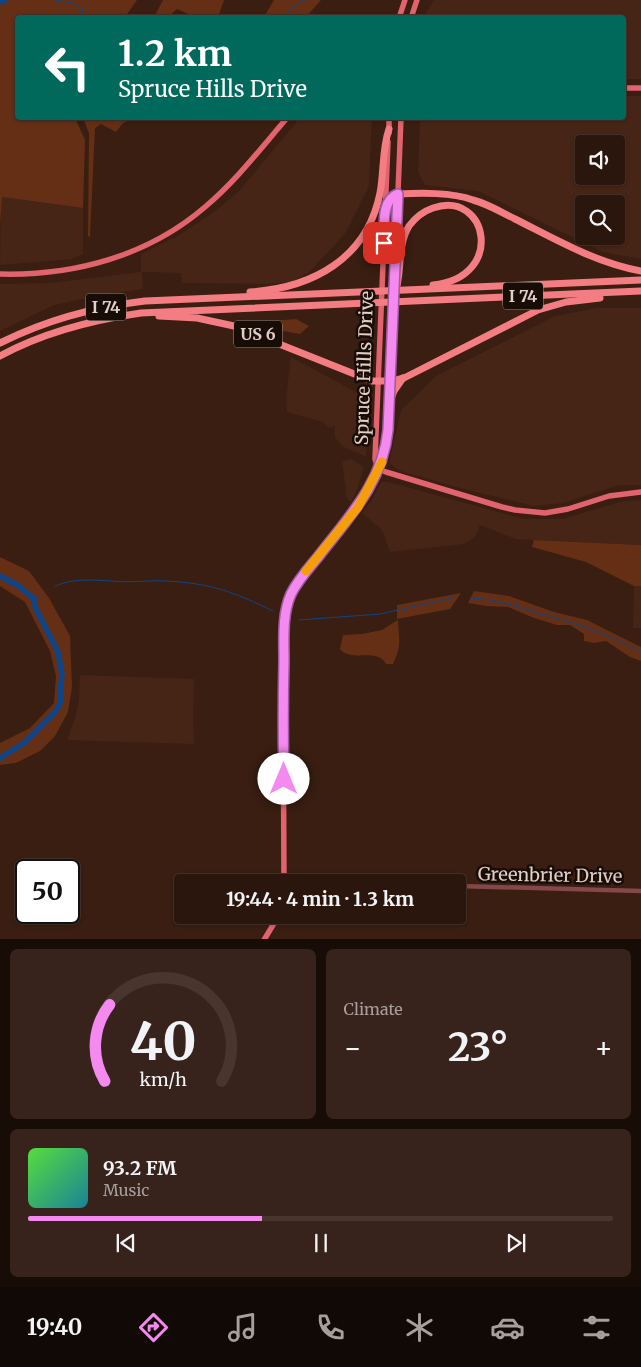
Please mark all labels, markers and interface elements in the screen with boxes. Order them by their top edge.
text: 1.2 km [118,32,232,76]
icon: left [35,35,100,100]
text: Spruce Hills Drive [118,75,307,103]
map controls [575,135,625,245]
button: sound [575,135,625,185]
button: search [575,195,625,245]
pin [363,222,405,264]
icon: arrive [370,229,398,257]
road number: I 74 [503,282,543,310]
street label: Spruce Hills Drive [350,290,378,446]
road number: I 74 [86,294,126,320]
road number: US 6 [234,320,282,348]
position arrow [257,752,309,804]
speed limit sign: 50 [15,859,80,924]
street label: Greenbrier Drive [478,862,622,888]
text: 19:44 · 4 min · 1.3 km [226,887,414,911]
text: Climate [344,999,403,1019]
text: 40 [129,1009,196,1074]
text: 23° [448,1024,508,1071]
text: − [344,1030,362,1066]
text: + [594,1030,613,1066]
text: km/h [139,1068,187,1091]
text: 93.2 FM [103,1156,177,1180]
text: Music [103,1180,149,1200]
icon: previous [112,1229,140,1257]
icon: pause [307,1229,335,1257]
icon: next [502,1229,530,1257]
icon: directions [136,1310,171,1345]
icon: music [225,1310,260,1345]
icon: phone [313,1310,348,1345]
icon: climate [402,1310,437,1345]
icon: car [490,1310,525,1345]
icon: filters [579,1310,614,1345]
text: 19:40 [27,1313,82,1341]

